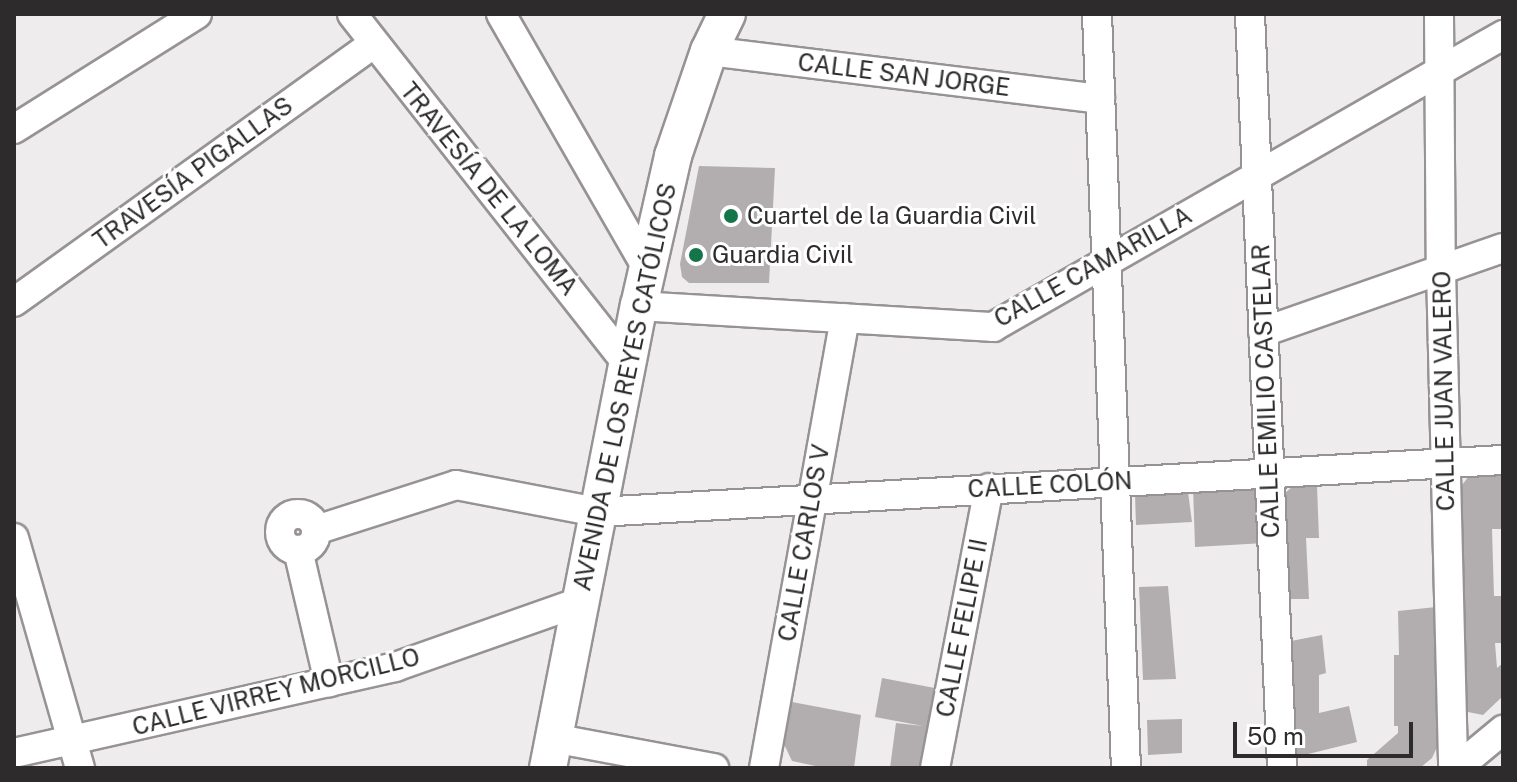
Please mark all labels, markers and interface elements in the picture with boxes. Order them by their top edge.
street label: CALLE SAN JORGE [796,48,1012,102]
street label: TRAVESÍA DE LA LOMA [394,77,584,301]
street label: TRAVESÍA PIGALLAS [88,91,298,255]
street label: AVENIDA DE LOS REYES CATÓLICOS [568,181,682,593]
street label: CALLE CAMARILLA [989,201,1197,333]
place label: Cuartel de la Guardia Civil [747,202,1037,230]
marker: Cuartel de la Guardia Civil [722,207,740,225]
place label: Guardia Civil [712,241,853,269]
street label: CALLE EMILIO CASTELAR [1246,243,1286,539]
marker: Guardia Civil [687,246,705,264]
street label: CALLE JUAN VALERO [1428,270,1460,512]
street label: CALLE CARLOS V [772,442,836,644]
street label: CALLE COLÓN [967,466,1133,504]
street label: CALLE FELIPE II [931,536,993,720]
street label: CALLE VIRREY MORCILLO [129,642,423,742]
scale bar [1237,706,1417,756]
text: 50 m [1247,722,1304,750]

